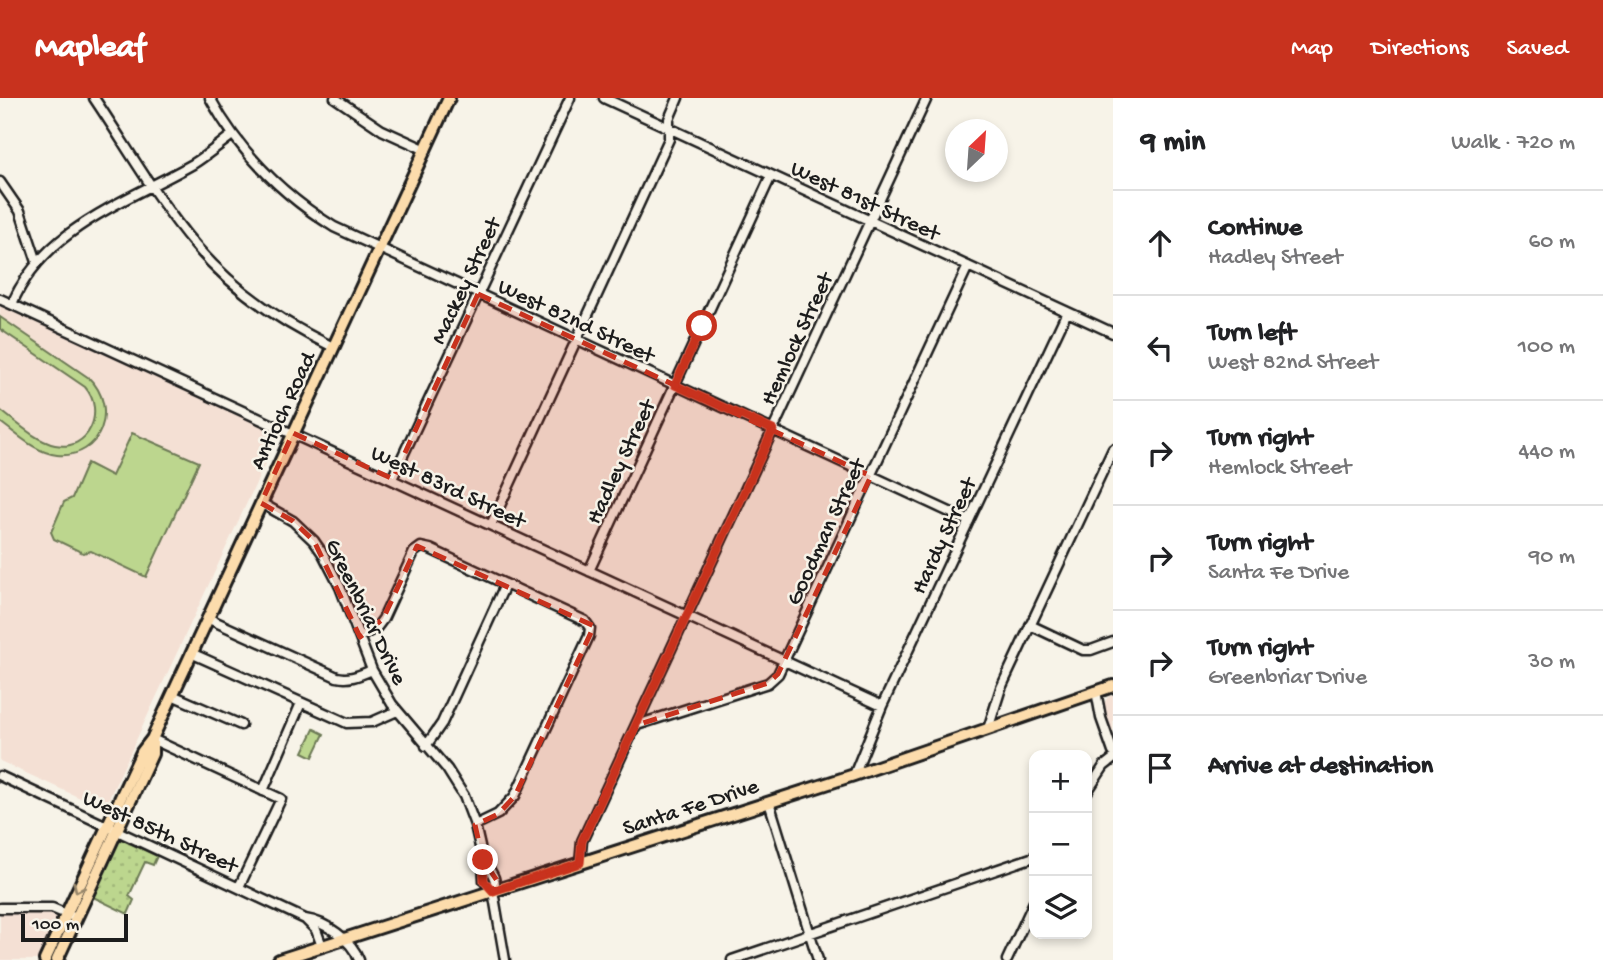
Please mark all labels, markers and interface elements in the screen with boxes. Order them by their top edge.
text: Mapleaf [35,30,145,68]
text: Map [1291,35,1333,64]
text: Directions [1371,35,1469,64]
text: Saved [1507,35,1568,64]
north arrow [945,119,1008,182]
text: 9 min [1141,126,1205,161]
text: Walk · 720 m [1451,130,1575,157]
street label: West 81st Street [786,156,945,249]
street label: Mackey Street [426,212,509,349]
text: Continue [1208,214,1302,245]
icon: ahead [1141,224,1179,262]
text: 60 m [1529,229,1575,256]
text: Hadley Street [1208,245,1342,272]
street label: Hemlock Street [756,267,841,410]
street label: West 82nd Street [493,274,660,371]
route start [686,310,717,341]
text: Turn left [1208,319,1296,350]
icon: left [1141,329,1179,367]
text: 100 m [1518,334,1575,361]
street label: Antioch Road [245,347,324,475]
text: West 82nd Street [1208,350,1378,377]
street label: Hadley Street [582,394,663,529]
text: Turn right [1208,424,1312,455]
icon: right [1141,434,1179,472]
text: 440 m [1518,439,1575,466]
street label: West 83rd Street [366,441,531,537]
street label: Goodman Street [781,453,874,610]
text: Hemlock Street [1208,455,1351,482]
street label: Hardy Street [906,472,985,599]
text: Turn right [1208,529,1312,560]
street label: Greenbriar Drive [318,535,412,691]
icon: right [1141,539,1179,577]
text: 90 m [1529,544,1575,571]
text: Santa Fe Drive [1208,560,1349,587]
text: Turn right [1208,634,1312,665]
icon: right [1141,644,1179,682]
text: 30 m [1528,649,1575,676]
text: Greenbriar Drive [1208,665,1367,692]
icon: arrive [1141,749,1179,787]
map controls [1029,750,1092,939]
button: + [1029,750,1092,813]
text: Arrive at destination [1208,752,1433,783]
street label: Santa Fe Drive [620,773,763,843]
street label: West 85th Street [78,785,243,882]
button: − [1029,813,1092,876]
route end [467,844,498,875]
button: layers [1029,876,1092,939]
one-way arrow [72,881,86,893]
scale bar [21,911,128,943]
text: 100 m [32,914,79,937]

